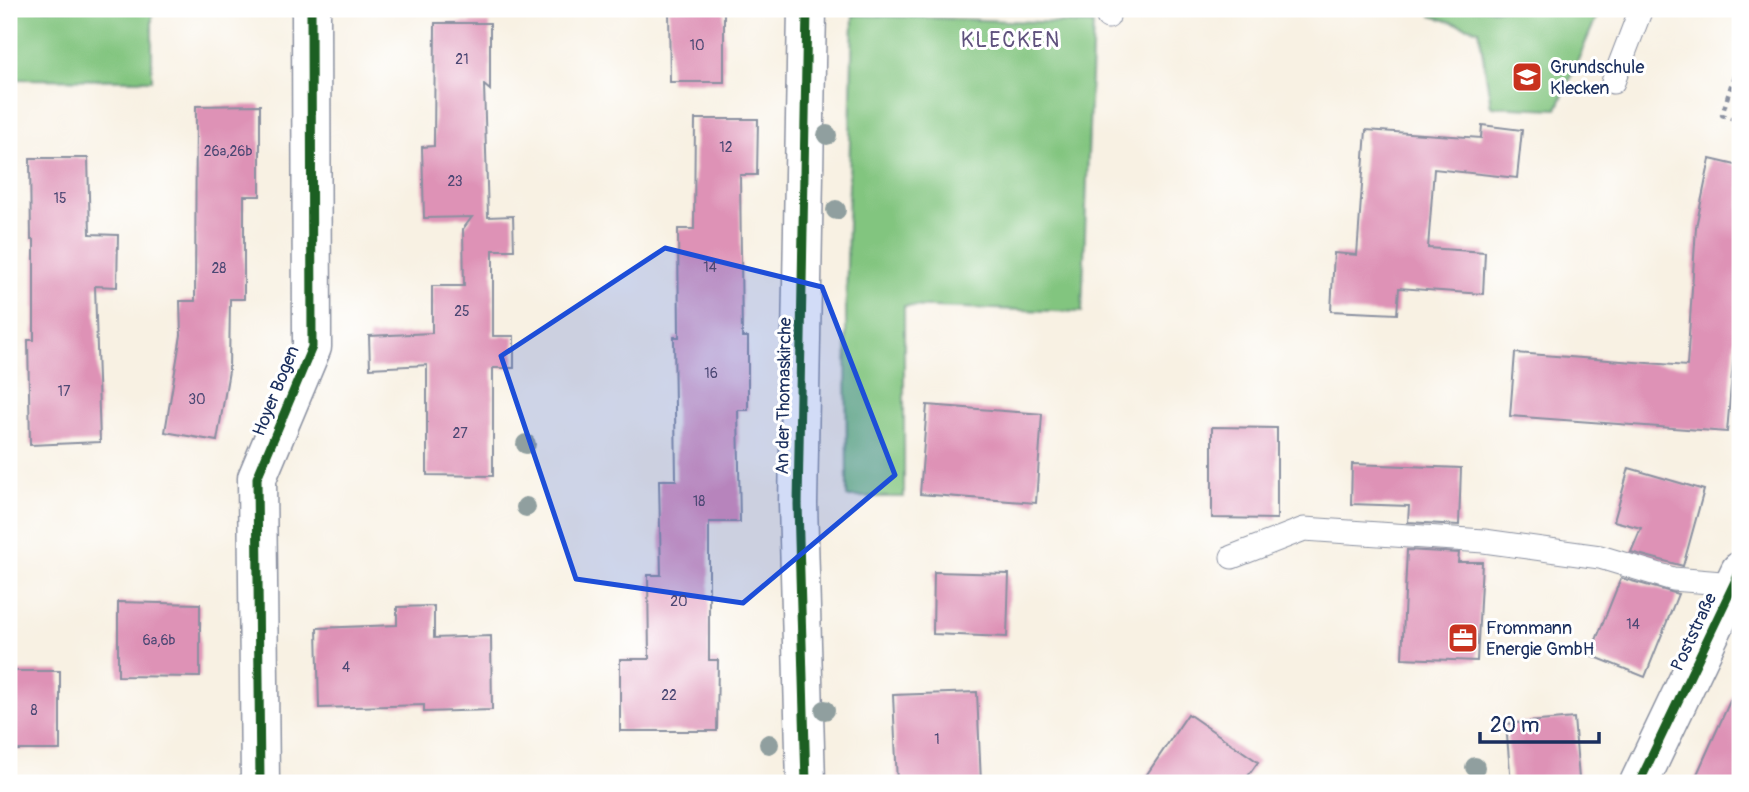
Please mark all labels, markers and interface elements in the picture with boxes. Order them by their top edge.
district label: KLECKEN [961,27,1061,54]
house number: 10 [689,37,705,54]
house number: 21 [455,51,469,68]
place label: Grundschule Klecken [1550,56,1644,100]
school or university icon: Grundschule Klecken [1510,60,1544,94]
house number: 12 [719,139,733,156]
house number: 26a,26b [204,143,252,160]
house number: 23 [447,173,463,190]
house number: 15 [53,190,67,207]
house number: 14 [703,259,717,276]
house number: 28 [212,260,226,277]
house number: 25 [454,303,470,320]
street label: An der Thomaskirche [771,317,797,475]
street label: Hoyer Bogen [247,342,305,440]
house number: 16 [704,365,718,382]
house number: 17 [58,383,71,400]
house number: 30 [188,391,206,408]
house number: 27 [452,425,468,442]
house number: 18 [693,493,705,510]
street label: Poststraße [1666,589,1722,675]
house number: 20 [670,593,688,610]
house number: 14 [1626,616,1640,633]
place label: Frommann Energie GmbH [1486,617,1594,661]
office icon: Frommann Energie GmbH [1446,621,1480,655]
house number: 6a,6b [143,632,176,649]
house number: 4 [342,659,350,676]
house number: 22 [661,687,677,704]
scale bar [1480,701,1598,745]
house number: 8 [30,702,38,719]
text: 20 m [1490,712,1539,739]
house number: 1 [934,731,940,748]

